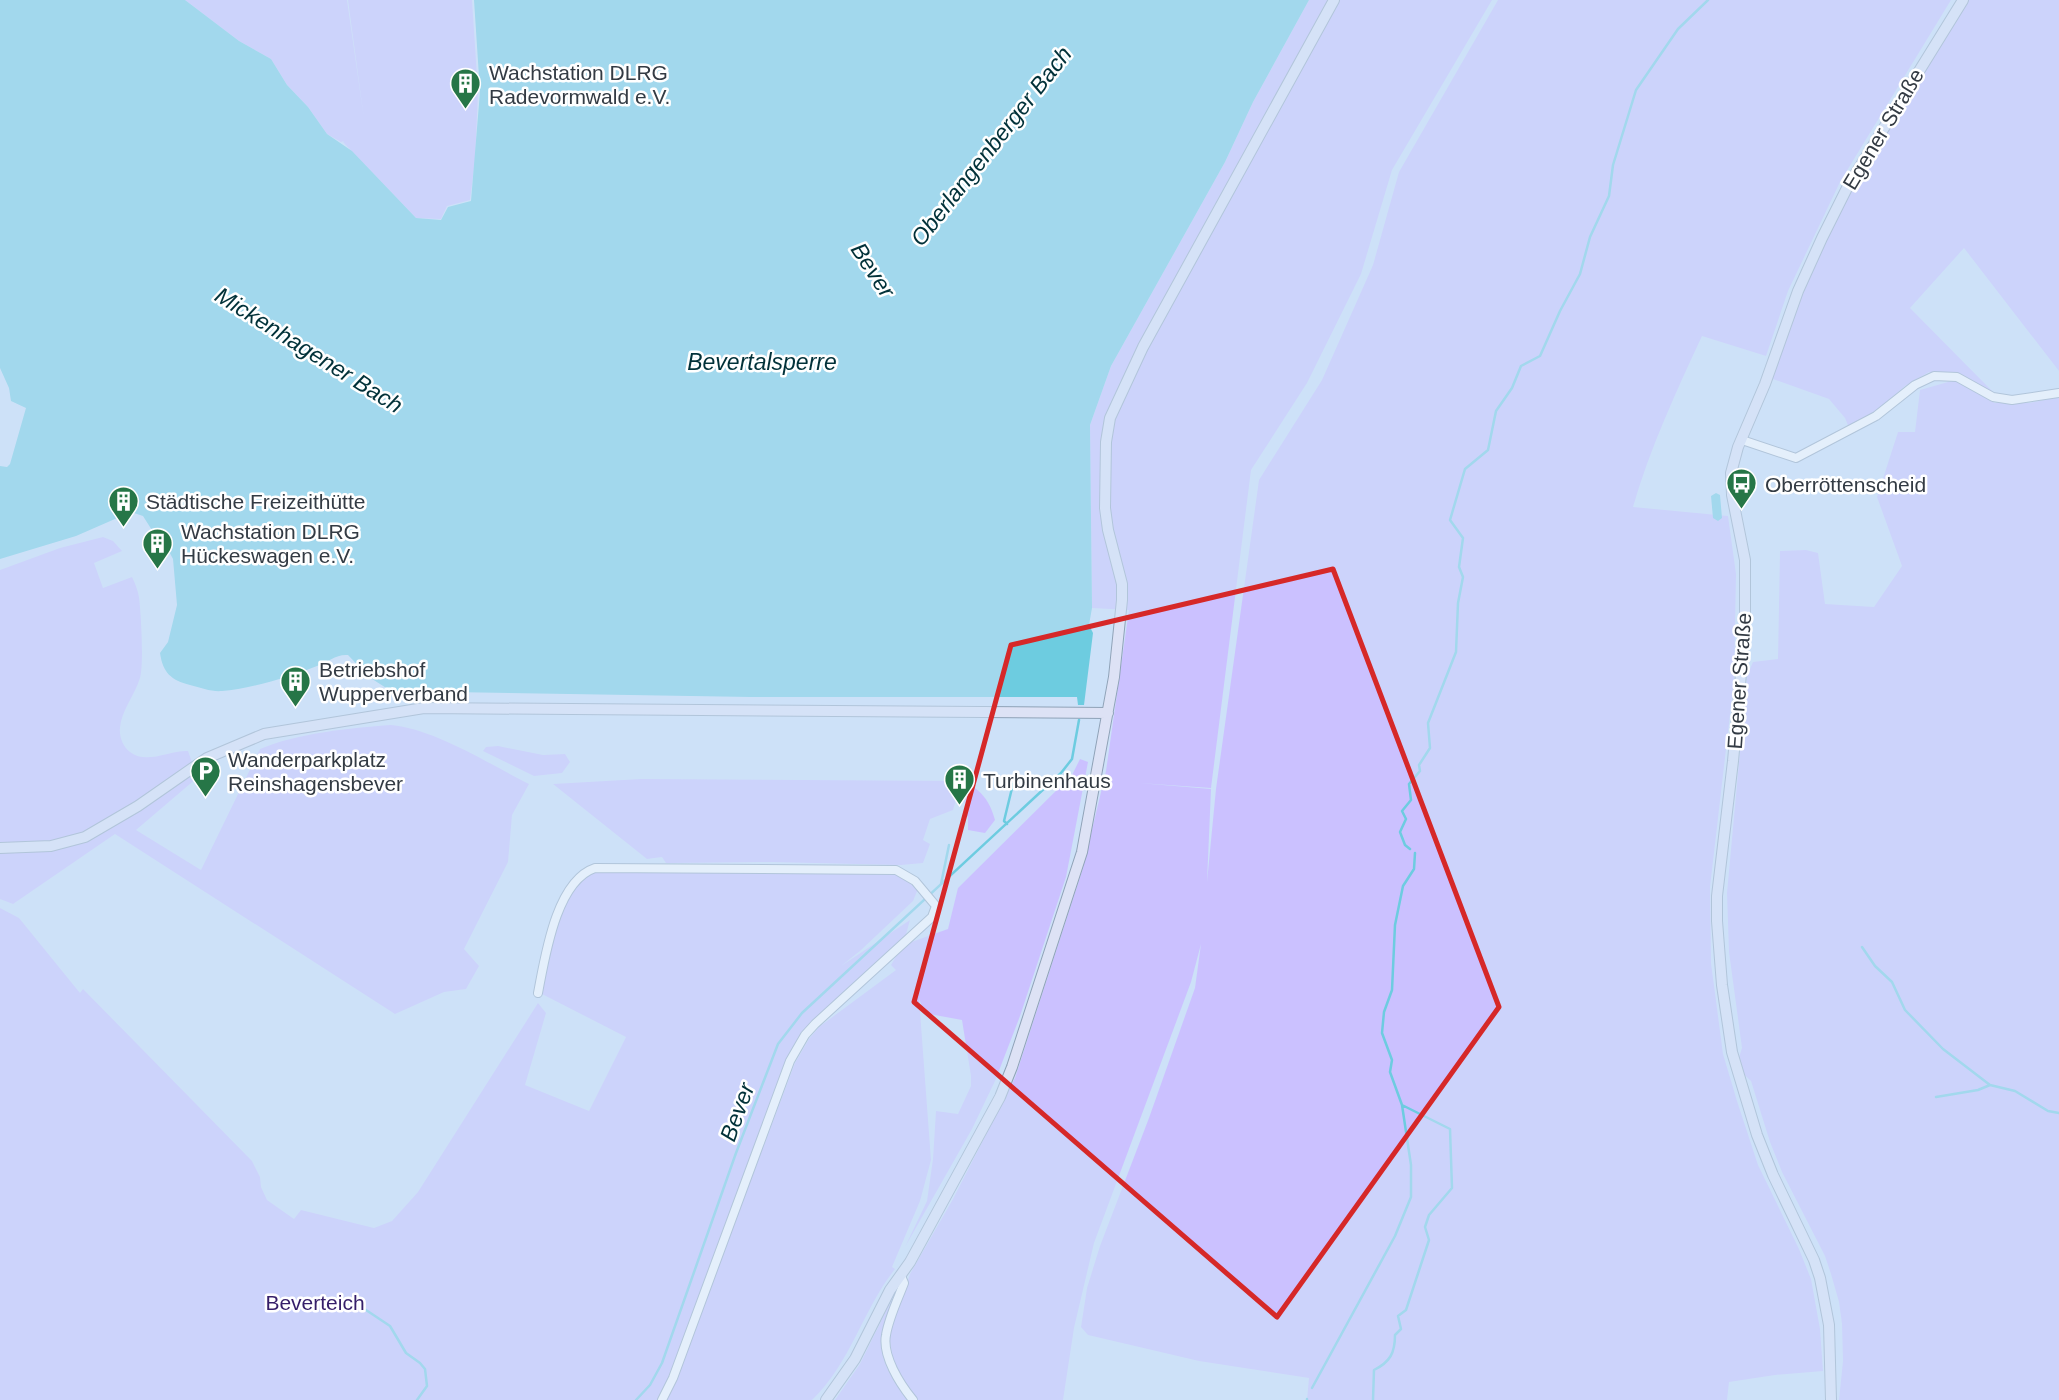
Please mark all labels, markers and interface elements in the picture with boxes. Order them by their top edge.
water label: Oberlangenberger Bach [905,41,1077,251]
place label: Wachstation DLRG Radevormwald e.V. [489,61,670,108]
street label: Egener Straße [1838,65,1928,193]
building icon: Wachstation DLRG Radevormwald e.V. [449,67,483,111]
water label: Bever [846,238,901,303]
water label: Mickenhagener Bach [210,282,408,418]
water label: Bevertalsperre [687,349,837,375]
bus stop icon: Oberröttenscheid [1725,467,1759,511]
place label: Oberröttenscheid [1765,473,1926,496]
building icon: Städtische Freizeithütte [106,484,140,528]
place label: Städtische Freizeithütte [146,490,365,513]
place label: Wachstation DLRG Hückeswagen e.V. [181,520,360,567]
building icon: Wachstation DLRG Hückeswagen e.V. [141,526,175,570]
street label: Egener Straße [1723,612,1755,750]
place label: Betriebshof Wupperverband [319,658,468,705]
building icon: Betriebshof Wupperverband [279,664,313,708]
place label: Wanderparkplatz Reinshagensbever [228,748,403,795]
parking icon: Wanderparkplatz Reinshagensbever [188,754,222,798]
building icon: Turbinenhaus [943,763,977,807]
place label: Turbinenhaus [983,769,1111,792]
water label: Bever [715,1078,760,1145]
park label: Beverteich [265,1291,365,1314]

